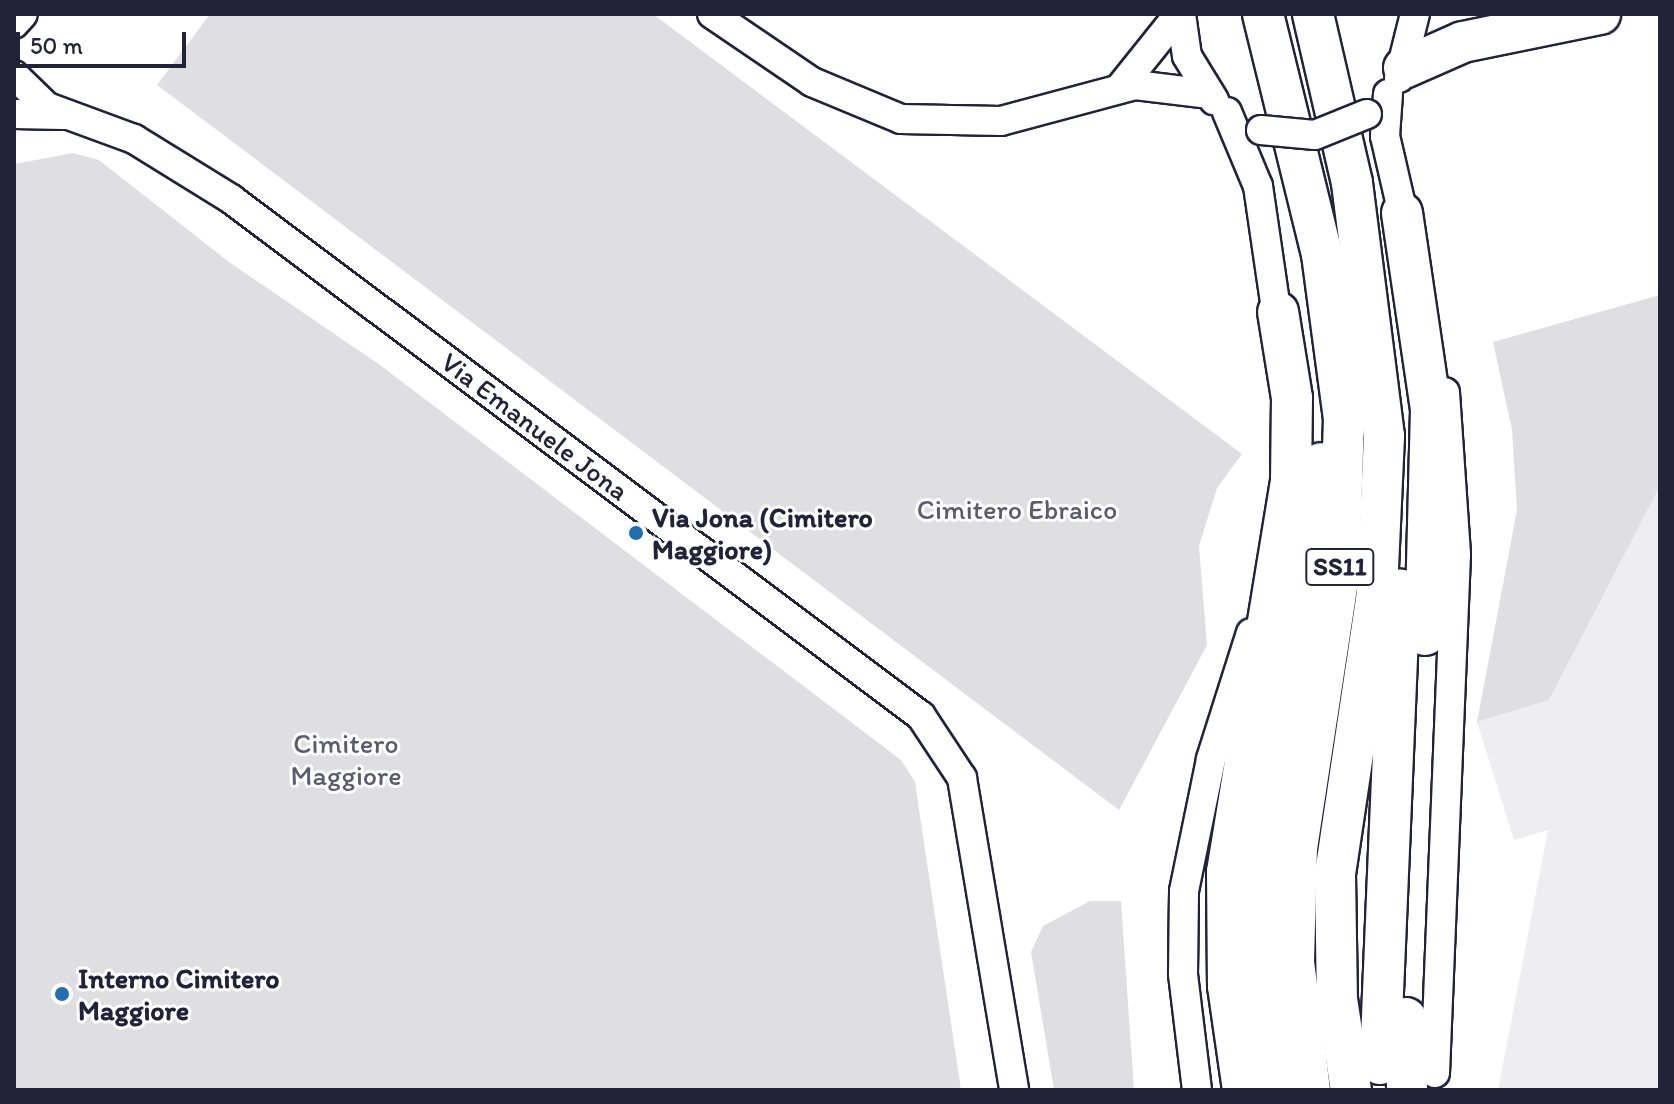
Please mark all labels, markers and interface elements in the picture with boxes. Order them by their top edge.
scale bar [20,16,190,66]
text: 50 m [30,31,83,60]
street label: Via Emanuele Jona [435,345,635,507]
park label: Cimitero Ebraico [916,492,1118,526]
place label: Via Jona (Cimitero Maggiore) [652,500,874,566]
marker: Via Jona (Cimitero Maggiore) [627,524,645,542]
road number: SS11 [1304,545,1376,589]
park label: Cimitero Maggiore [290,726,402,792]
place label: Interno Cimitero Maggiore [78,961,281,1027]
marker: Interno Cimitero Maggiore [53,985,71,1003]

